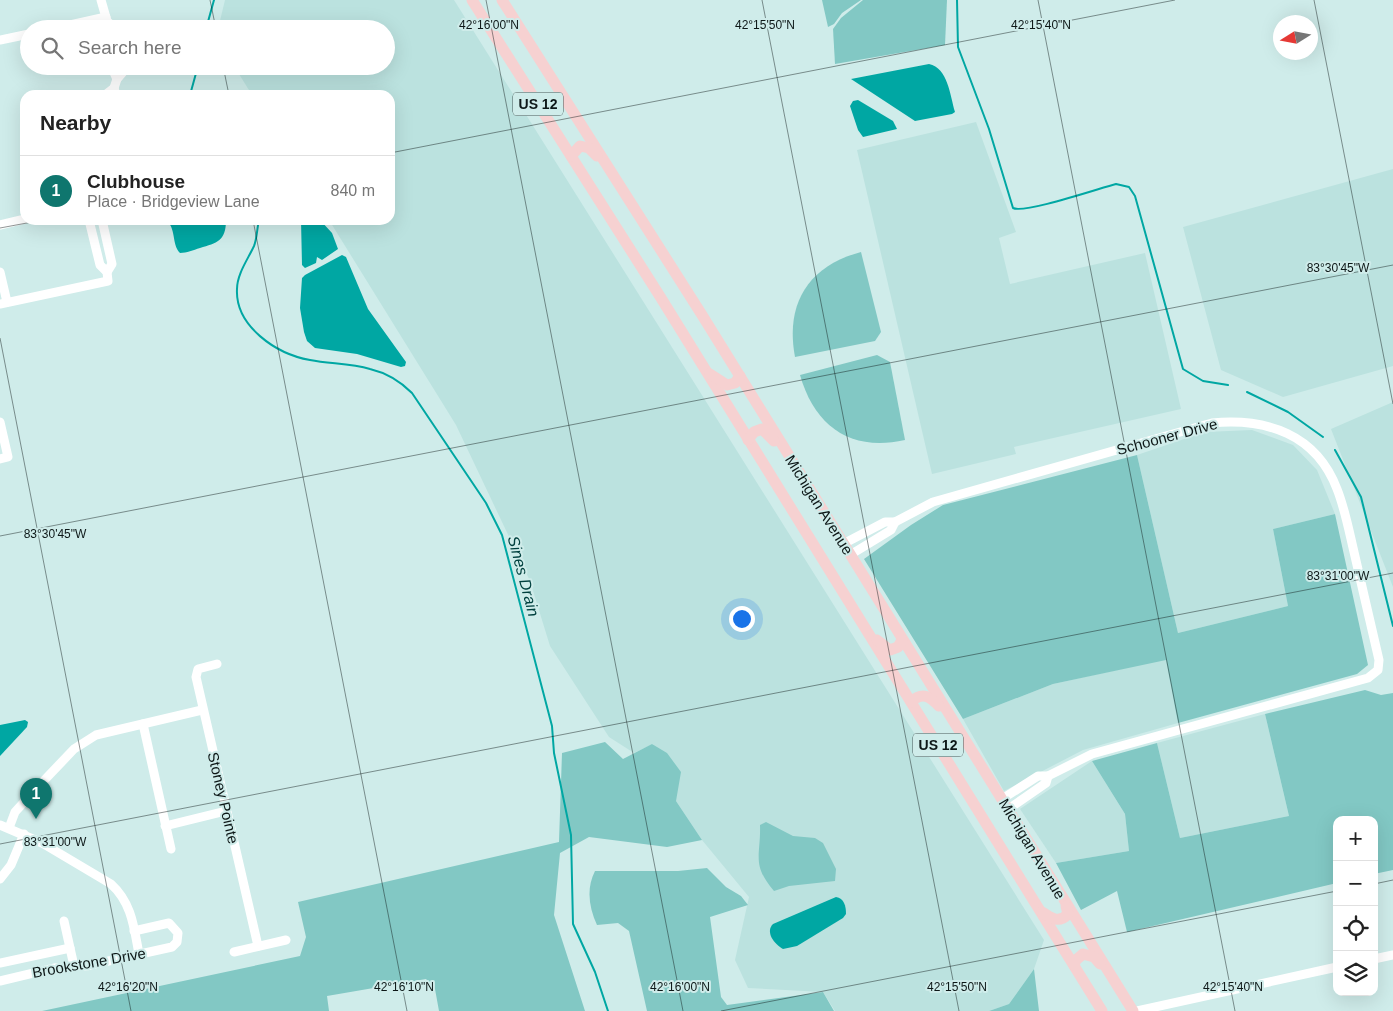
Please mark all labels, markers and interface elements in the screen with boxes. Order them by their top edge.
north arrow [1273,15,1318,60]
text: 42°16'00"N [459,18,519,32]
text: 42°15'50"N [735,18,795,32]
text: 42°15'40"N [1011,18,1071,32]
search box [20,20,395,75]
icon: search [38,34,66,62]
text: Search here [78,37,182,58]
road number: US 12 [513,92,563,116]
text: Nearby [40,111,111,134]
text: Clubhouse [87,171,185,192]
text: 1 [52,182,60,199]
text: 840 m [331,182,375,199]
text: Place · Bridgeview Lane [87,193,260,210]
text: 83°30'45"W [1307,261,1370,275]
street label: Schooner Drive [1115,415,1219,458]
street label: Michigan Avenue [782,452,857,558]
text: 83°30'45"W [24,527,87,541]
water label: Sines Drain [505,534,542,618]
text: 83°31'00"W [1307,569,1370,583]
your location [729,606,755,632]
road number: US 12 [913,734,963,756]
street label: Stoney Pointe [205,750,242,845]
pin: 1 [20,778,52,819]
street label: Michigan Avenue [996,796,1069,902]
map controls [1333,816,1378,996]
button: + [1333,816,1378,861]
text: 83°31'00"W [24,835,87,849]
button: − [1333,861,1378,906]
button: locate [1333,906,1378,951]
street label: Brookstone Drive [31,944,147,981]
button: layers [1333,951,1378,996]
text: 42°16'20"N [98,980,158,994]
text: 42°16'10"N [374,980,434,994]
text: 42°16'00"N [650,980,710,994]
text: 42°15'50"N [927,980,987,994]
text: 42°15'40"N [1203,980,1263,994]

